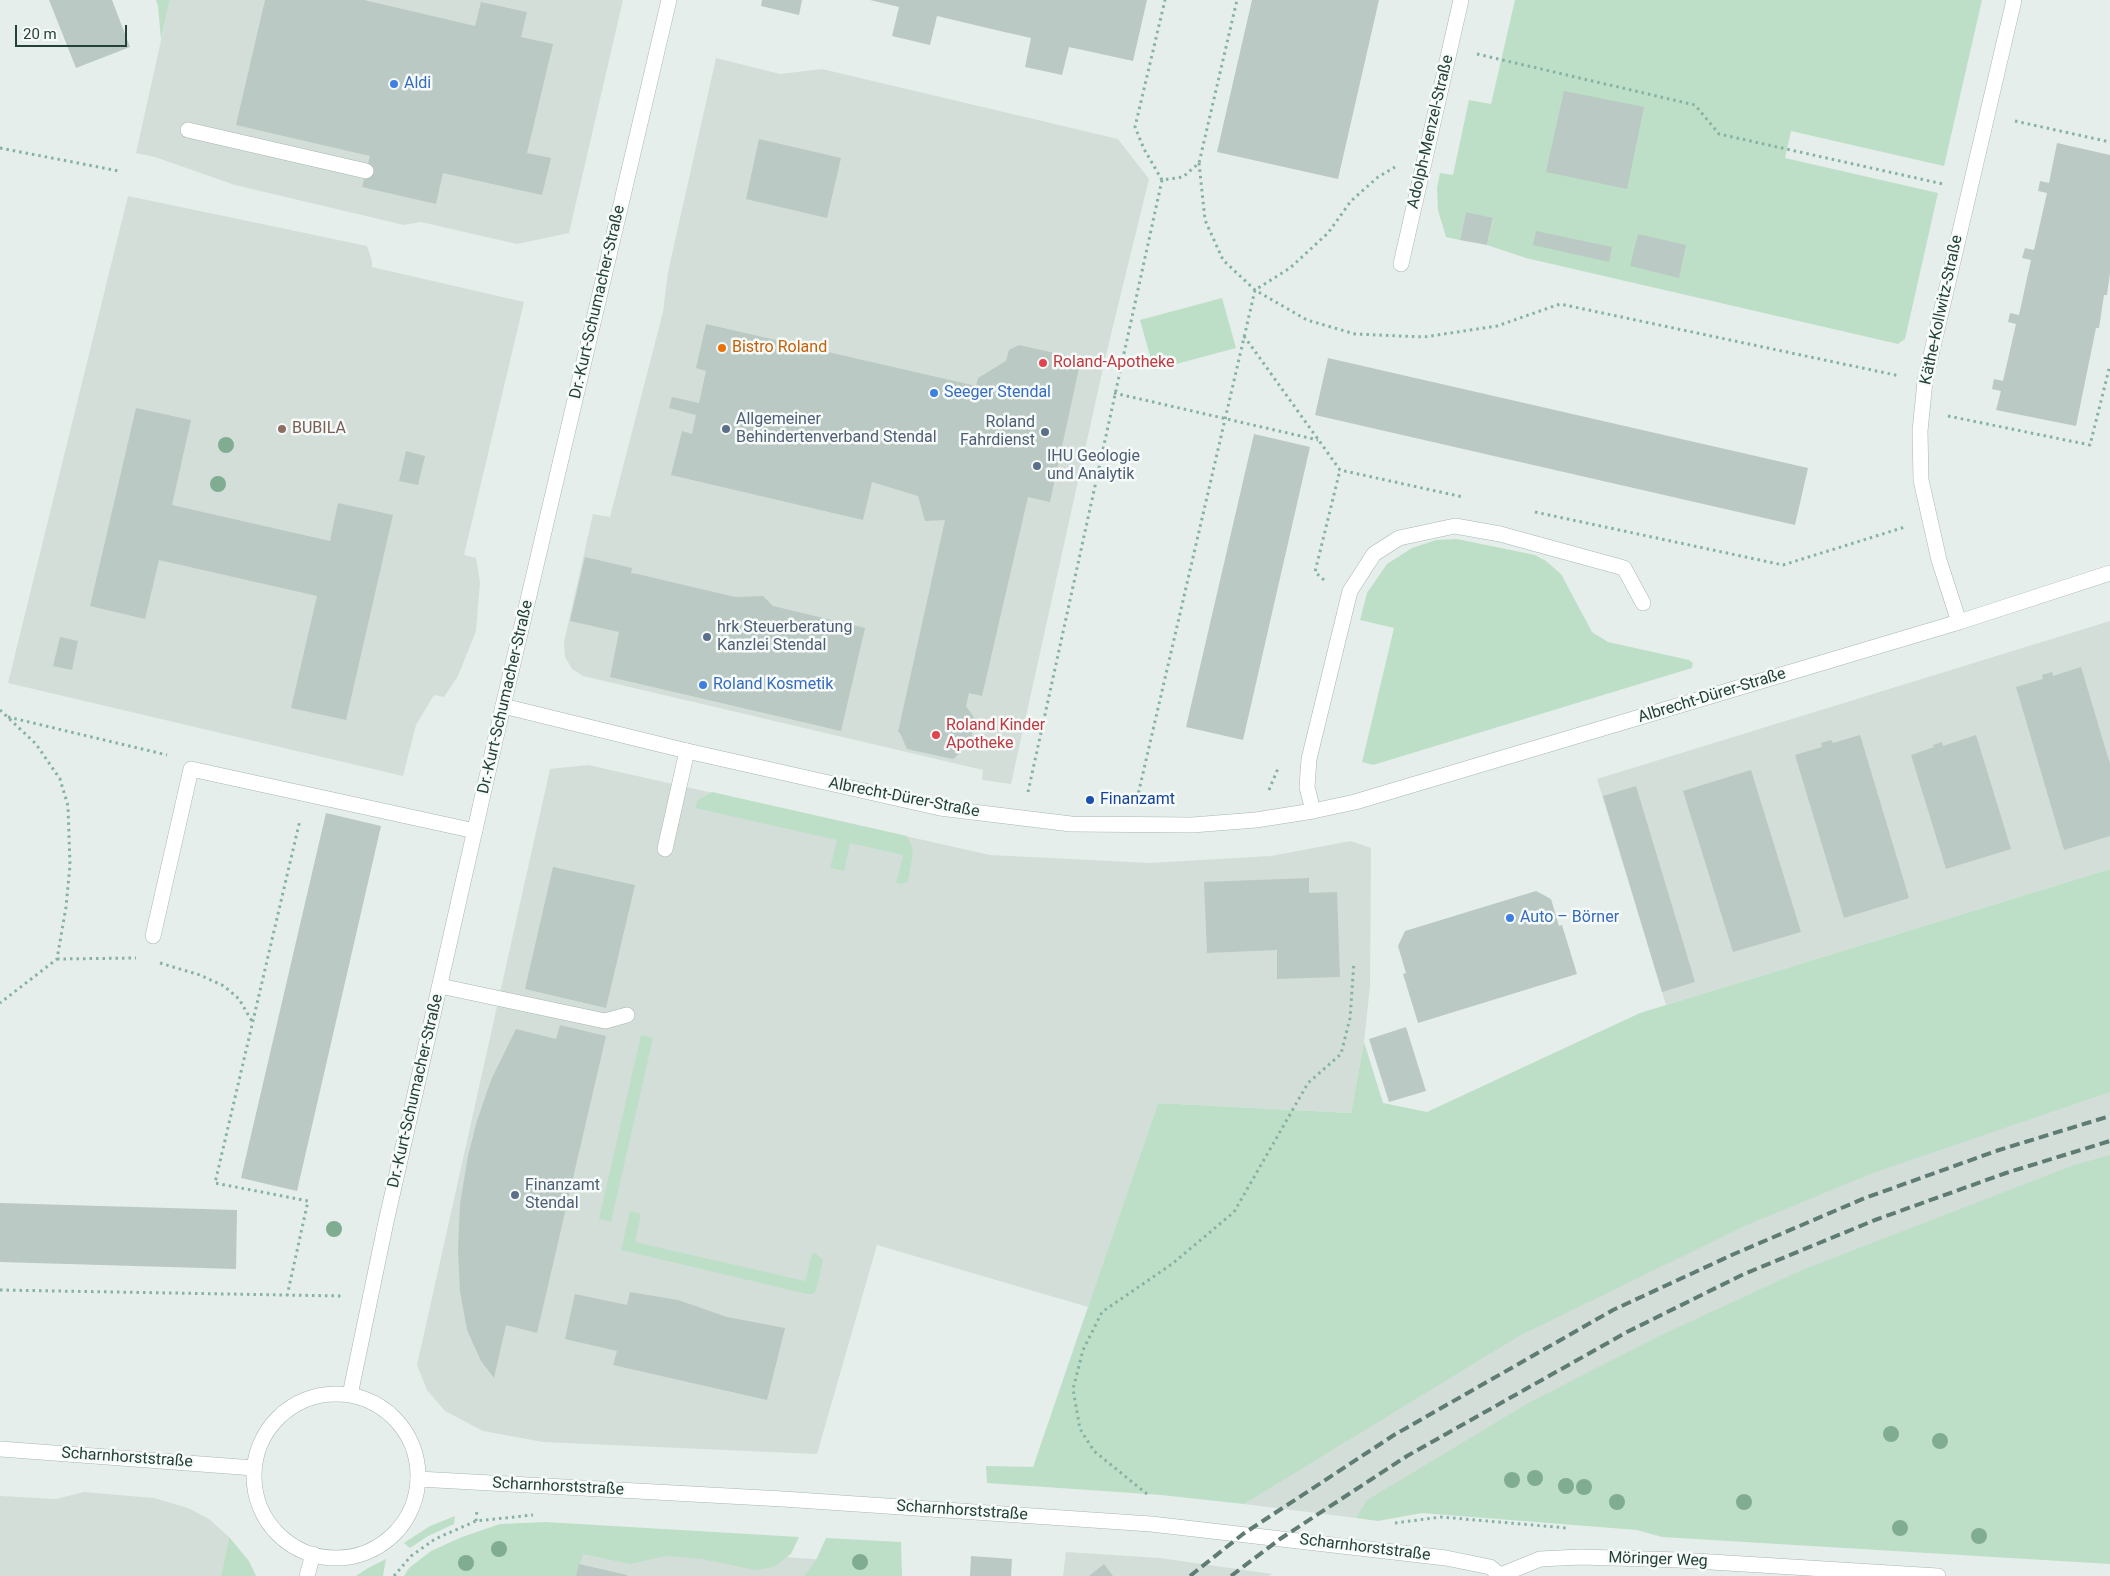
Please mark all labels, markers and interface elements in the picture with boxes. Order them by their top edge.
scale bar [18,15,130,47]
text: 20 m [23,25,57,43]
street label: Adolph-Menzel-Straße [1404,53,1458,211]
place label: Aldi [404,74,431,94]
marker: Aldi [388,78,400,90]
street label: Dr.-Kurt-Schumacher-Straße [566,203,630,401]
street label: Käthe-Kollwitz-Straße [1917,233,1967,387]
place label: Bistro Roland [732,338,827,358]
marker: Bistro Roland [716,342,728,354]
place label: Roland-Apotheke [1053,353,1174,373]
marker: Roland-Apotheke [1037,357,1049,369]
place label: Seeger Stendal [944,383,1051,403]
marker: Seeger Stendal [928,387,940,399]
place label: Allgemeiner Behindertenverband Stendal [736,410,937,448]
place label: Roland Fahrdienst [960,413,1035,451]
place label: BUBILA [292,419,346,439]
marker: BUBILA [276,423,288,435]
marker: Allgemeiner Behindertenverband Stendal [720,423,732,435]
marker: Roland Fahrdienst [1039,426,1051,438]
place label: IHU Geologie und Analytik [1047,447,1140,485]
marker: IHU Geologie und Analytik [1031,460,1043,472]
street label: Dr.-Kurt-Schumacher-Straße [474,598,538,796]
place label: hrk Steuerberatung Kanzlei Stendal [717,618,852,656]
marker: hrk Steuerberatung Kanzlei Stendal [701,631,713,643]
street label: Albrecht-Dürer-Straße [1636,664,1788,728]
place label: Roland Kosmetik [713,675,833,695]
marker: Roland Kosmetik [697,679,709,691]
place label: Roland Kinder Apotheke [946,716,1045,754]
marker: Roland Kinder Apotheke [930,729,942,741]
street label: Albrecht-Dürer-Straße [827,774,981,822]
place label: Finanzamt [1100,790,1175,810]
marker: Finanzamt [1084,794,1096,806]
place label: Auto – Börner [1520,908,1619,928]
marker: Auto – Börner [1504,912,1516,924]
street label: Dr.-Kurt-Schumacher-Straße [384,992,448,1190]
place label: Finanzamt Stendal [525,1176,600,1214]
marker: Finanzamt Stendal [509,1189,521,1201]
street label: Scharnhorststraße [61,1444,193,1472]
street label: Scharnhorststraße [492,1474,624,1500]
street label: Scharnhorststraße [896,1497,1028,1525]
street label: Scharnhorststraße [1298,1530,1432,1566]
street label: Möringer Weg [1608,1549,1708,1571]

